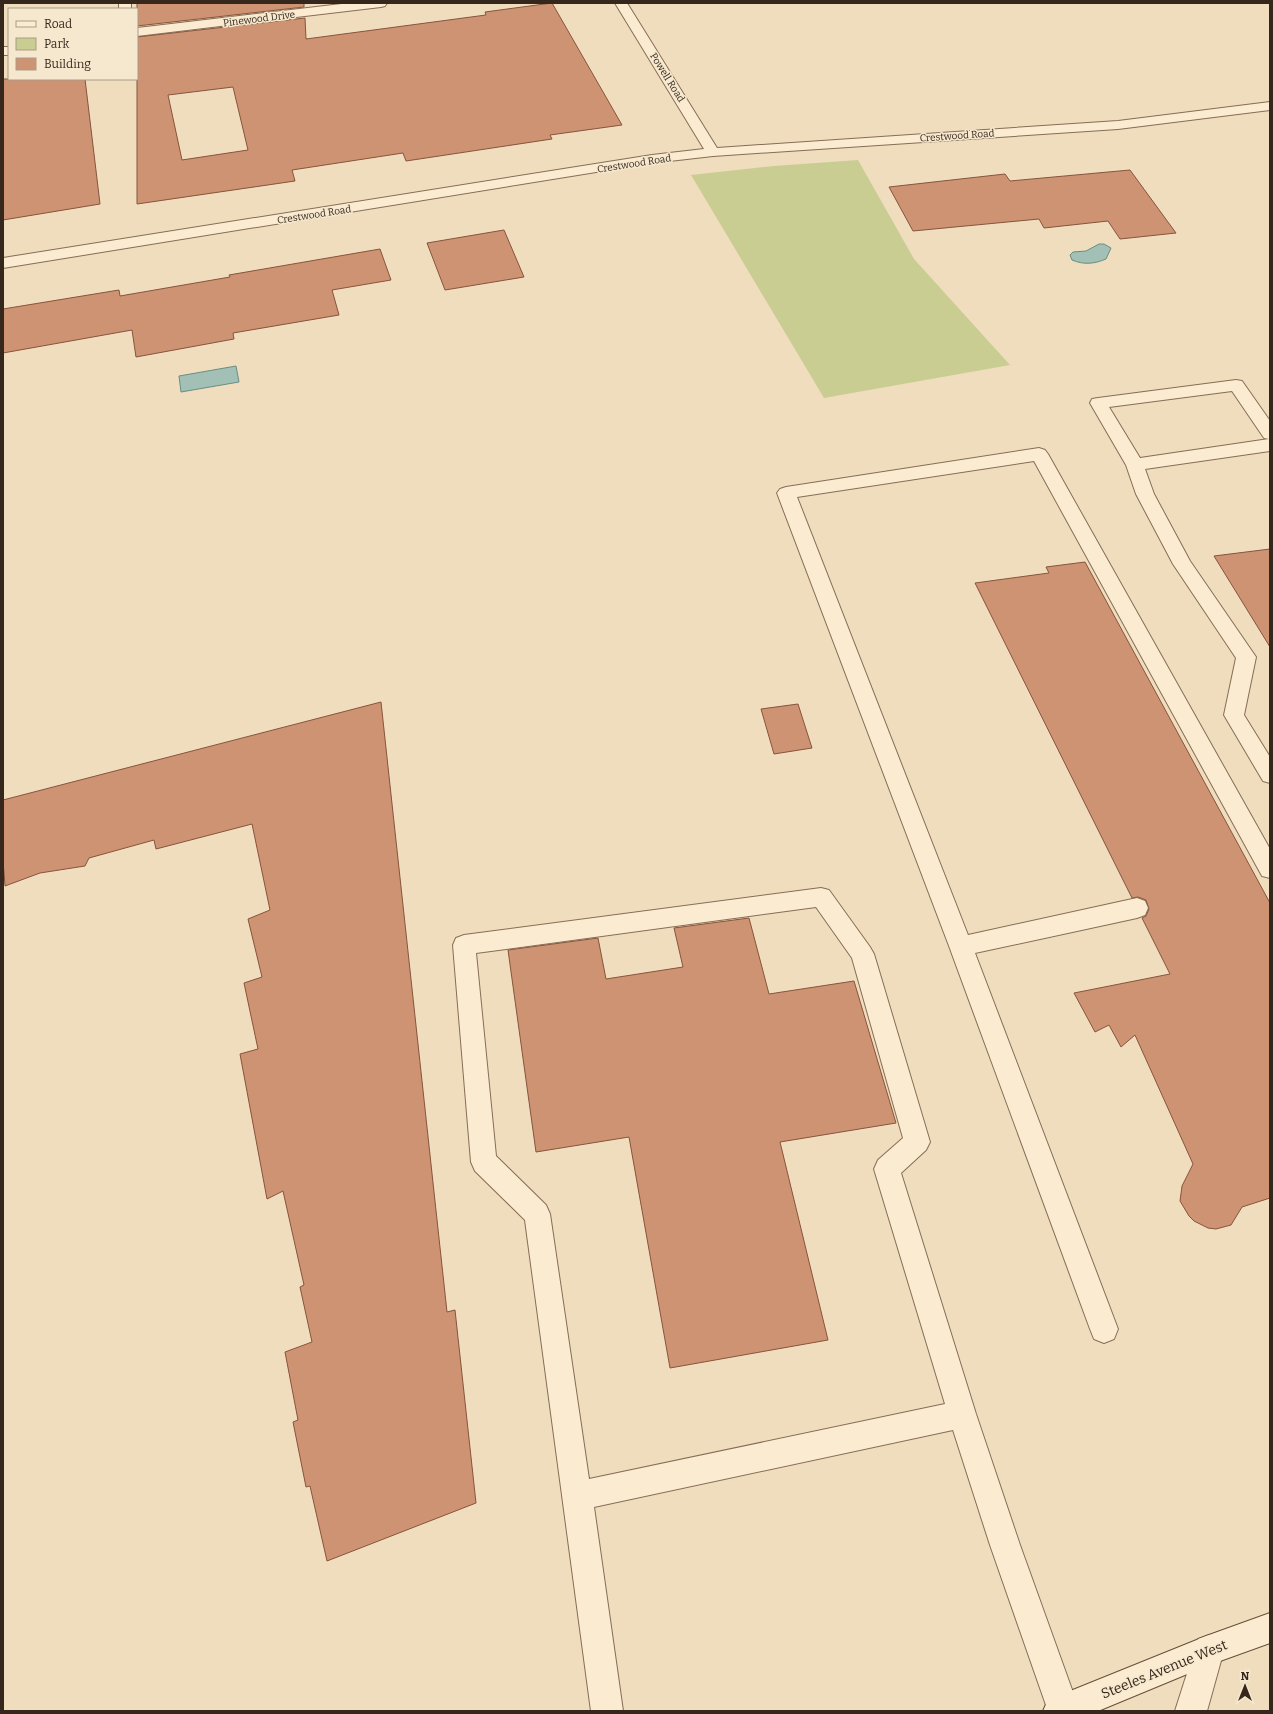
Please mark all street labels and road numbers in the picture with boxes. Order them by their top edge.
street label: Pinewood Drive [222,9,296,29]
street label: Powell Road [647,51,687,104]
street label: Crestwood Road [919,127,995,145]
street label: Crestwood Road [596,152,672,176]
street label: Crestwood Road [276,203,352,227]
street label: Steeles Avenue West [1099,1636,1230,1703]

